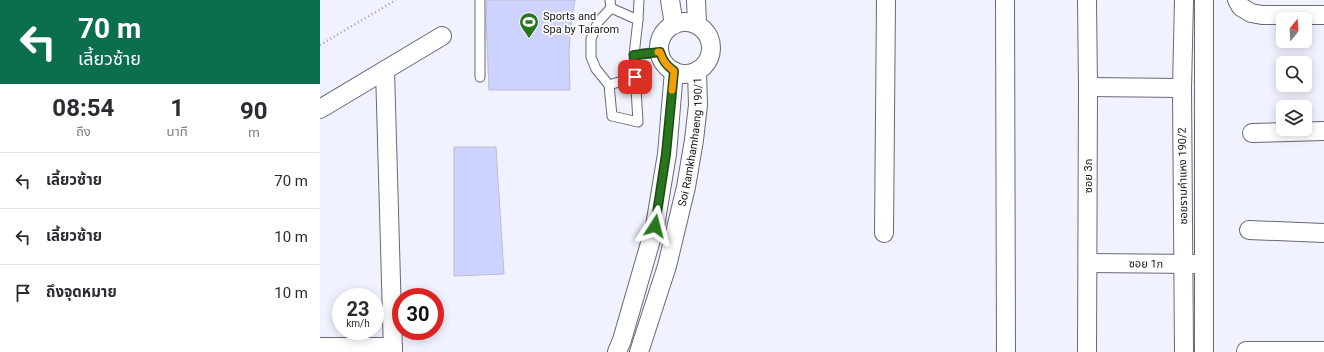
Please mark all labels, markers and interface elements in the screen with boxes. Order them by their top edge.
place label: Sports and Spa by Tararom [543,10,619,36]
sports icon: Sports and Spa by Tararom [518,11,540,39]
text: 70 m [78,12,141,45]
north arrow [1276,12,1312,48]
map controls [1276,12,1312,136]
icon: left [12,16,64,68]
text: เลี้ยวซ้าย [78,48,141,69]
button: search [1276,56,1312,92]
pin [618,60,652,94]
icon: arrive [624,66,646,88]
street label: Soi Ramkhamhaeng 190/1 [675,77,705,208]
text: 08:54 [52,94,114,122]
text: 1 [170,94,184,122]
text: 90 [240,97,268,125]
button: layers [1276,100,1312,136]
text: ถึง [76,124,91,139]
text: นาที [167,124,188,139]
text: m [248,125,260,140]
street label: ซอยรามคำแหง 190/2 [1176,127,1190,225]
street label: ซอย 3ก [1082,159,1095,193]
icon: left [12,170,34,192]
text: เลี้ยวซ้าย [46,171,102,189]
text: 70 m [274,172,308,190]
position arrow [634,205,676,247]
icon: left [12,226,34,248]
text: เลี้ยวซ้าย [46,227,102,245]
text: 10 m [274,228,308,246]
street label: ซอย 1ก [1129,257,1163,271]
icon: arrive [12,282,34,304]
text: ถึงจุดหมาย [46,283,117,301]
text: 10 m [274,284,308,302]
speed limit sign: 30 [392,288,444,340]
text: 23 [347,297,369,321]
text: km/h [346,318,370,329]

